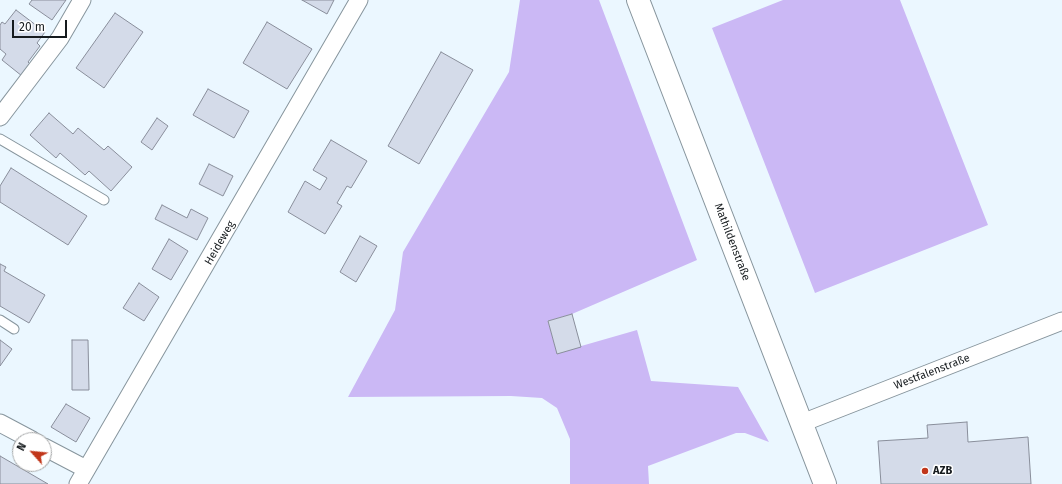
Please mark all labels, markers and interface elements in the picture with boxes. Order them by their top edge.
scale bar [14,12,69,38]
text: 20 m [19,20,45,34]
street label: Mathildenstraße [711,201,753,283]
street label: Heideweg [202,219,238,267]
street label: Westfalenstraße [892,351,972,393]
north arrow [12,432,52,472]
text: N [14,441,29,453]
place label: AZB [933,464,952,478]
marker: AZB [920,466,930,476]

